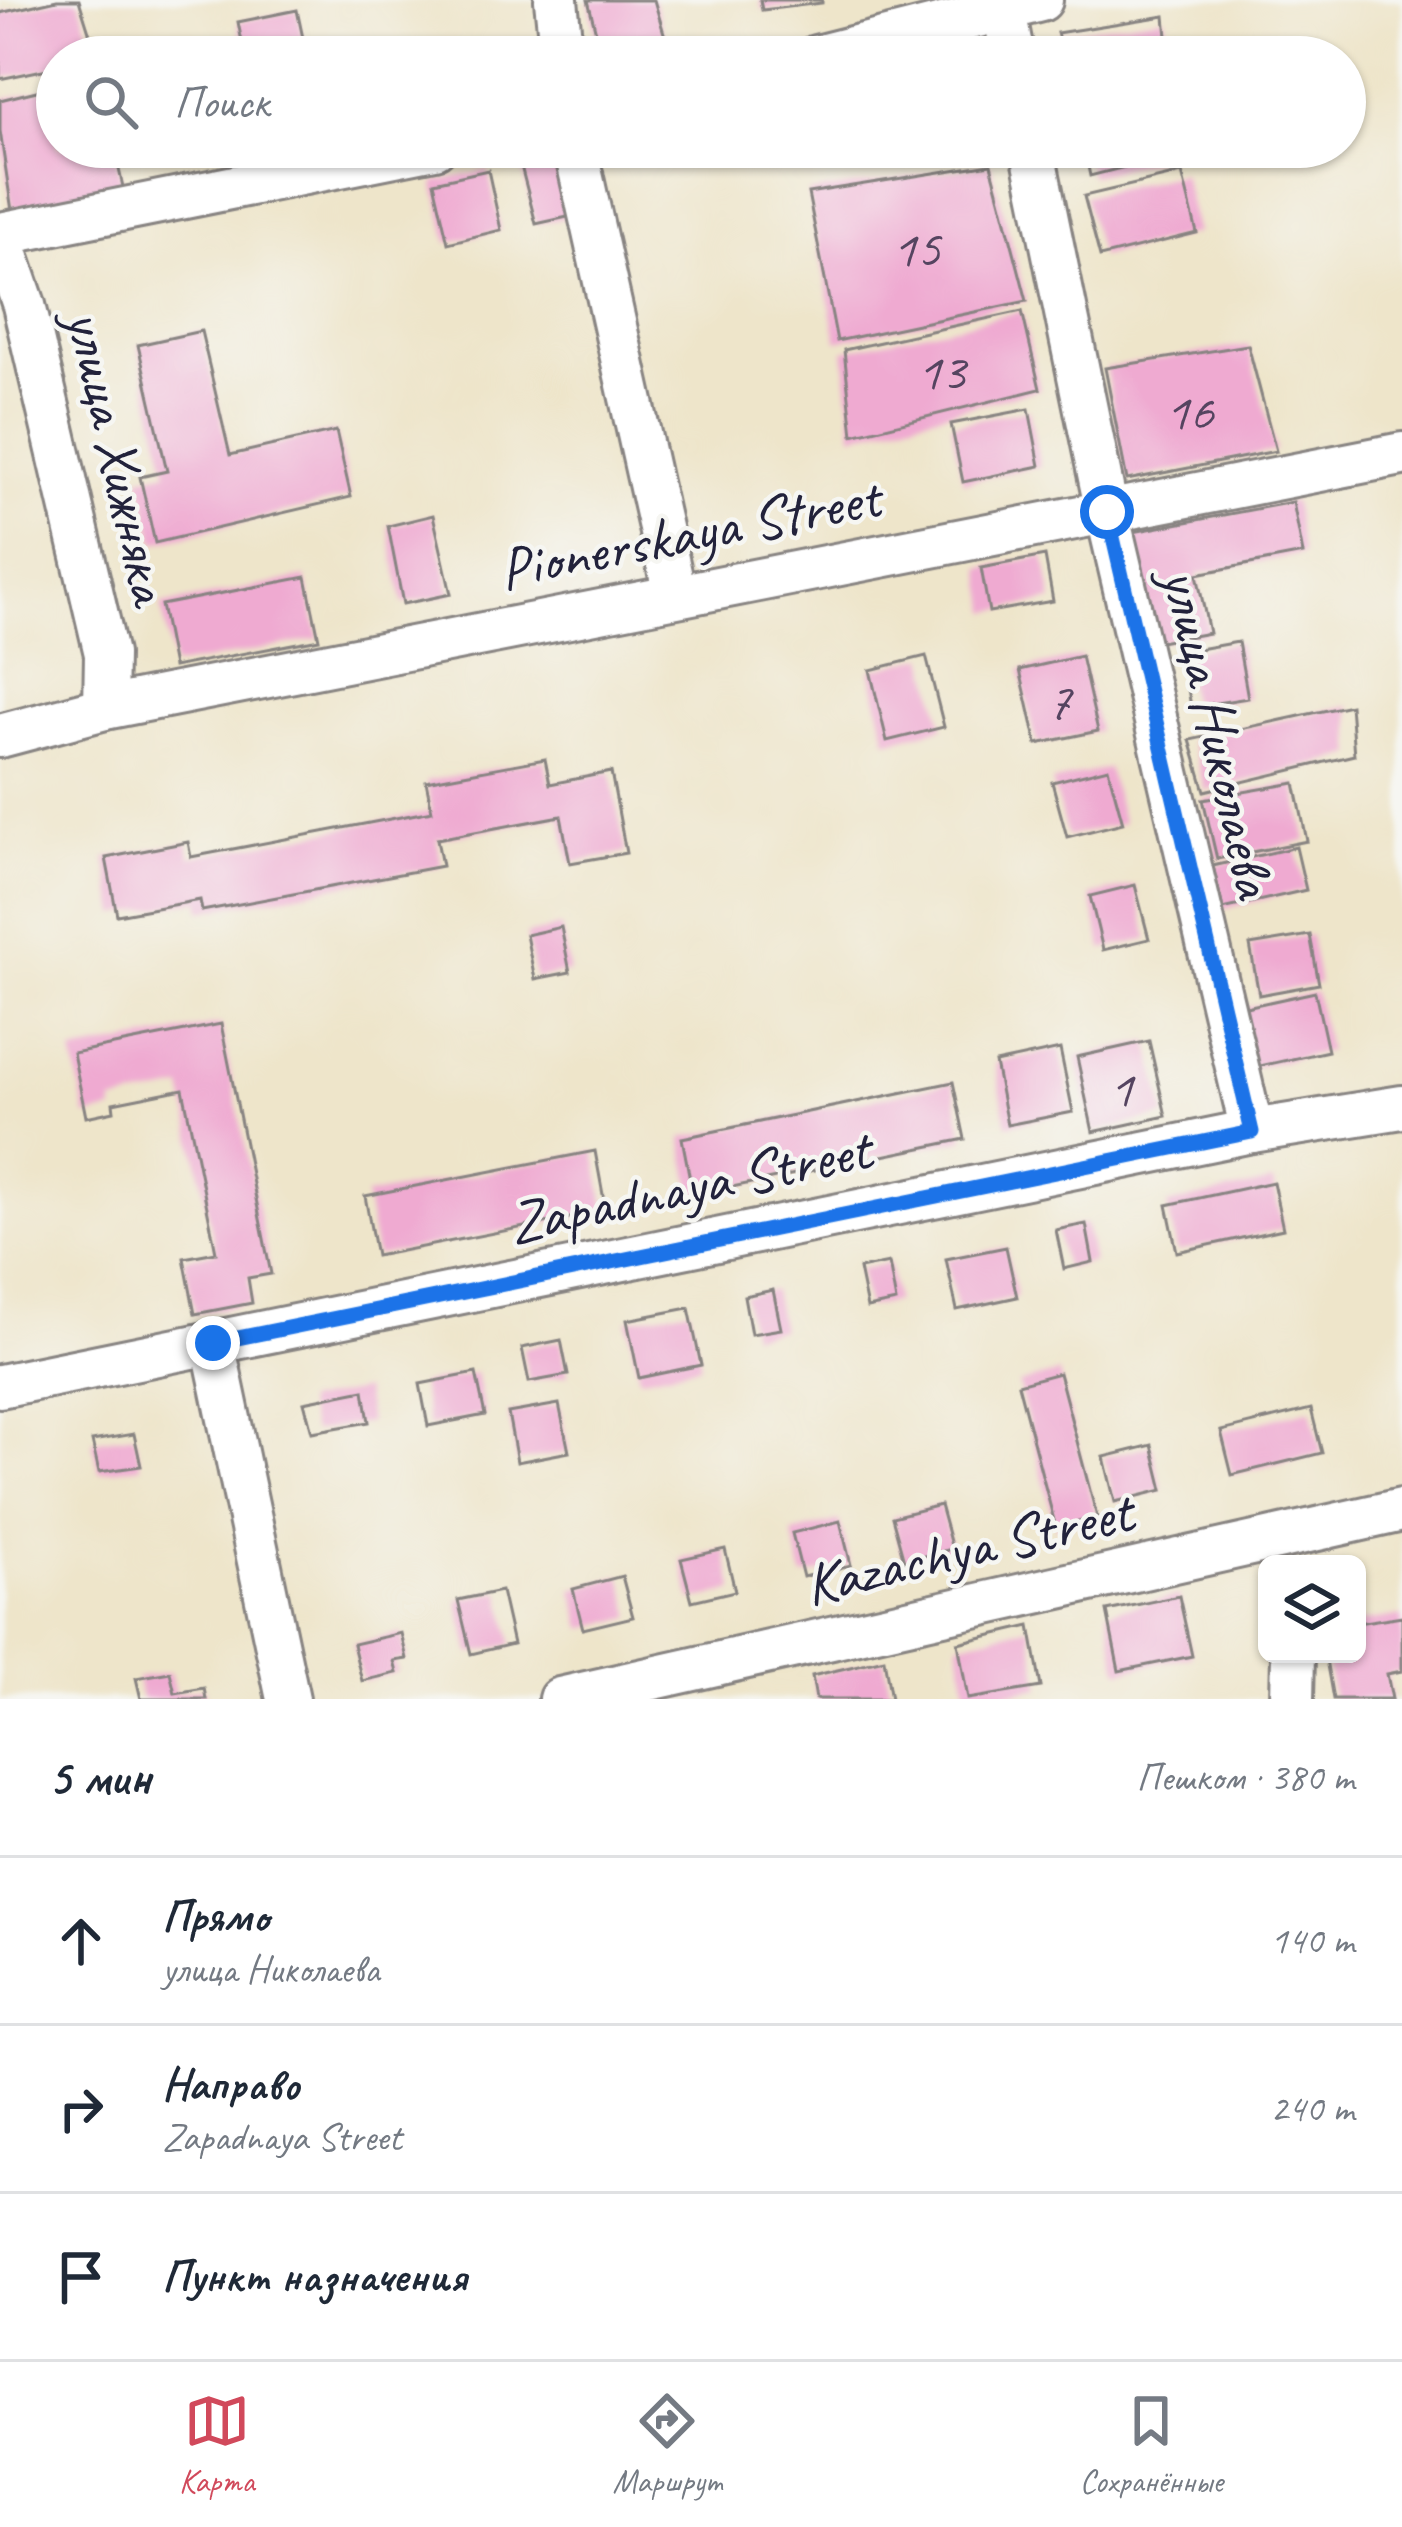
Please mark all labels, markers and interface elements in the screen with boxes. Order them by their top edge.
search box [36,36,1366,168]
icon: search [78,69,144,135]
text: Поиск [174,74,269,131]
house number: 15 [892,214,943,282]
street label: улица Хижняка [48,299,191,615]
house number: 13 [917,337,969,405]
house number: 16 [1165,377,1215,445]
street label: Pionerskaya Street [492,458,891,607]
route start [1080,485,1134,539]
street label: улица Николаева [1144,558,1295,908]
house number: 7 [1047,667,1074,735]
house number: 1 [1109,1054,1136,1122]
street label: Zapadnaya Street [501,1109,882,1261]
route end [186,1316,240,1370]
street label: Kazachya Street [797,1472,1145,1623]
map controls [1258,1555,1366,1663]
button: layers [1258,1555,1366,1663]
text: 5 мин [48,1745,151,1809]
text: Пешком · 380 m [1136,1753,1354,1802]
text: Прямо [162,1888,269,1945]
icon: ahead [48,1908,114,1974]
text: 140 m [1270,1916,1354,1965]
text: улица Николаева [162,1945,379,1994]
text: Направо [162,2056,300,2113]
icon: right [48,2076,114,2142]
text: 240 m [1270,2084,1354,2133]
text: Zapadnaya Street [162,2113,401,2162]
icon: arrive [48,2244,114,2310]
text: Пункт назначения [162,2248,467,2305]
tab: Карта [179,2388,255,2502]
tab: Маршрут [613,2388,722,2502]
tab: Сохранённые [1080,2388,1223,2502]

